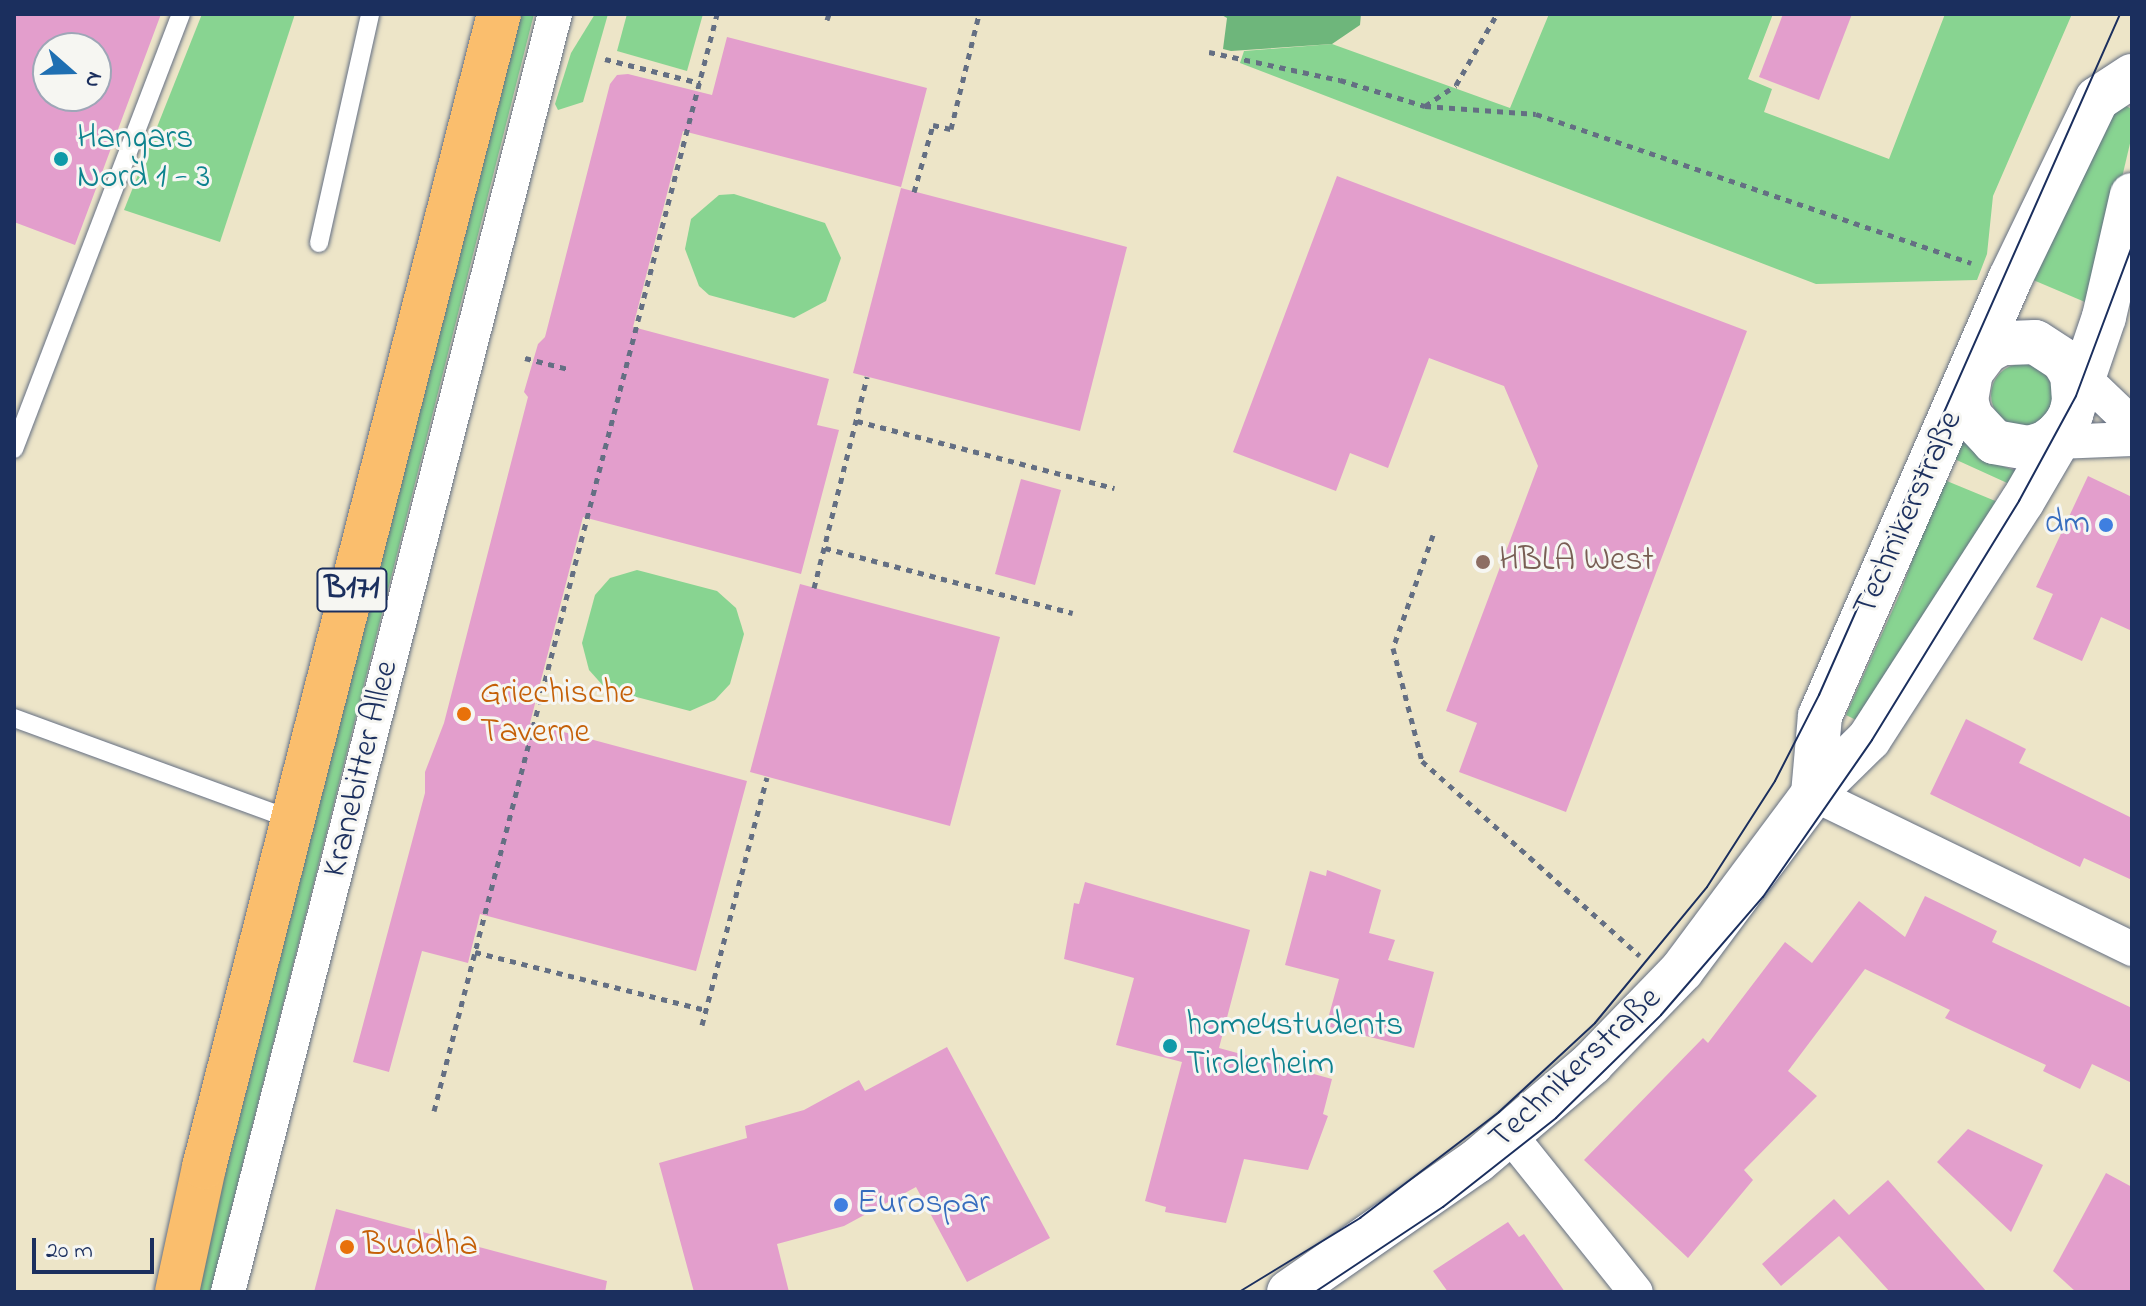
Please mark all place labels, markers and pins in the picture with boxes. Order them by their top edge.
place label: Hangars Nord 1 - 3 [77,119,210,198]
marker: Hangars Nord 1 - 3 [52,150,70,168]
place label: dm [2045,505,2090,545]
marker: dm [2097,516,2115,534]
place label: HBLA West [1499,542,1654,582]
marker: HBLA West [1474,553,1492,571]
place label: Griechische Taverne [480,674,634,754]
marker: Griechische Taverne [455,705,473,723]
place label: home4students Tirolerheim [1186,1006,1403,1086]
marker: home4students Tirolerheim [1161,1037,1179,1055]
place label: Eurospar [857,1185,990,1225]
marker: Eurospar [832,1196,850,1214]
place label: Buddha [363,1227,478,1267]
marker: Buddha [338,1238,356,1256]

